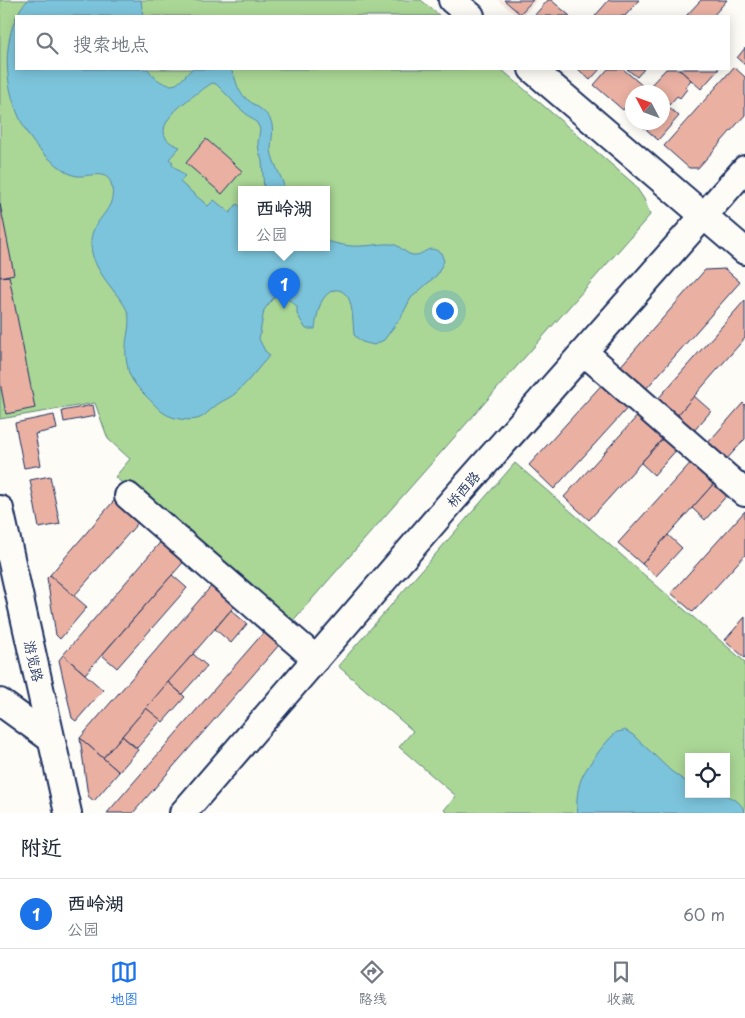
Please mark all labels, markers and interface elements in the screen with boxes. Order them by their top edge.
search box [15,15,730,70]
icon: search [33,29,61,57]
text: 搜索地点 [73,29,149,57]
north arrow [625,85,670,130]
popup [238,186,330,251]
text: 西岭湖 [255,193,313,221]
text: 公园 [255,221,288,245]
pin: 1 [268,268,300,309]
your location [432,298,458,324]
street label: 桥西路 [441,466,485,512]
street label: 游览路 [19,638,49,684]
map controls [685,753,730,798]
button: locate [685,753,730,798]
text: 附近 [20,830,62,862]
text: 西岭湖 [67,888,124,916]
text: 1 [32,902,40,926]
text: 60 m [683,902,725,926]
text: 公园 [67,916,99,940]
tab: 地图 [110,958,138,1009]
tab: 路线 [358,958,386,1009]
tab: 收藏 [607,958,635,1009]

